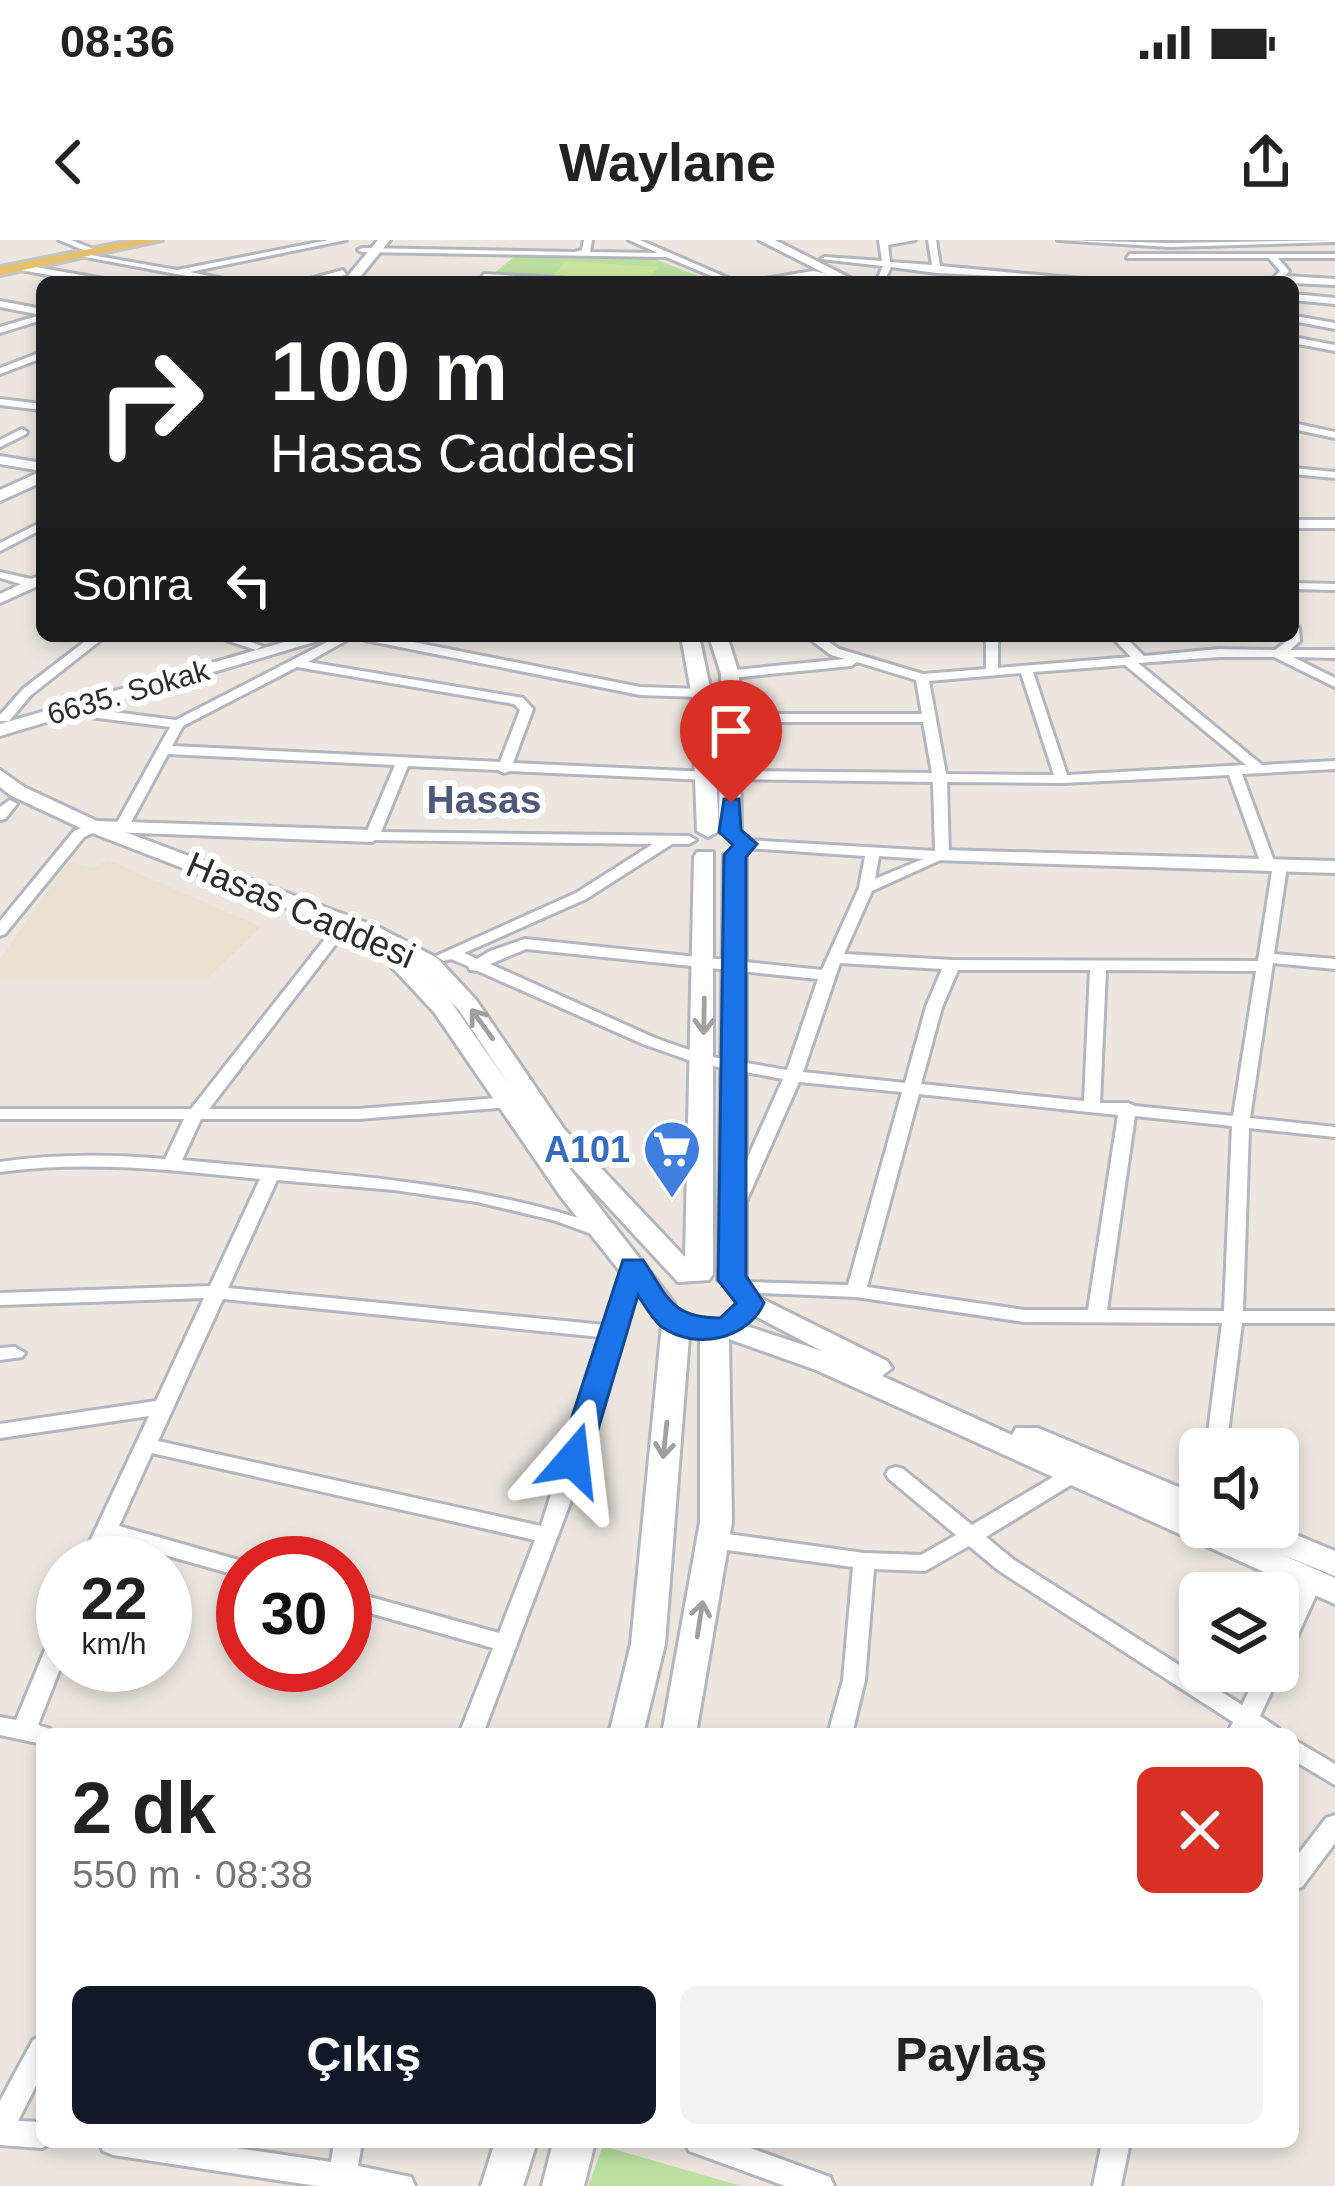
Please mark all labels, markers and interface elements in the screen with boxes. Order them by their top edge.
text: 08:36 [60,16,175,67]
icon: back [36,129,102,195]
icon: share [1233,129,1299,195]
text: Waylane [559,132,776,192]
icon: right [72,324,228,480]
text: 100 m [270,324,508,418]
text: Hasas Caddesi [270,423,636,483]
icon: left [216,552,282,618]
text: Sonra [72,559,192,610]
street label: 6635. Sokak [43,653,214,731]
pin [680,680,782,803]
icon: arrive [698,698,764,764]
district label: Hasas [427,778,541,821]
street label: Hasas Caddesi [181,843,421,977]
one-way arrow [692,996,715,1035]
one-way arrow [469,1008,495,1041]
supermarket icon: A101 [641,1118,703,1200]
place label: A101 [544,1129,630,1170]
position arrow [510,1397,636,1523]
one-way arrow [653,1420,676,1459]
map controls [1179,1428,1299,1692]
button: sound [1179,1428,1299,1548]
speed limit sign: 30 [216,1536,372,1692]
text: 22 [81,1565,147,1632]
button: layers [1179,1572,1299,1692]
one-way arrow [690,1600,713,1639]
text: km/h [81,1627,147,1660]
button: close [1137,1767,1263,1893]
text: 2 dk [72,1768,216,1848]
text: 550 m · 08:38 [72,1853,313,1896]
button: Çıkış [72,1986,656,2124]
button: Paylaş [680,1986,1263,2124]

